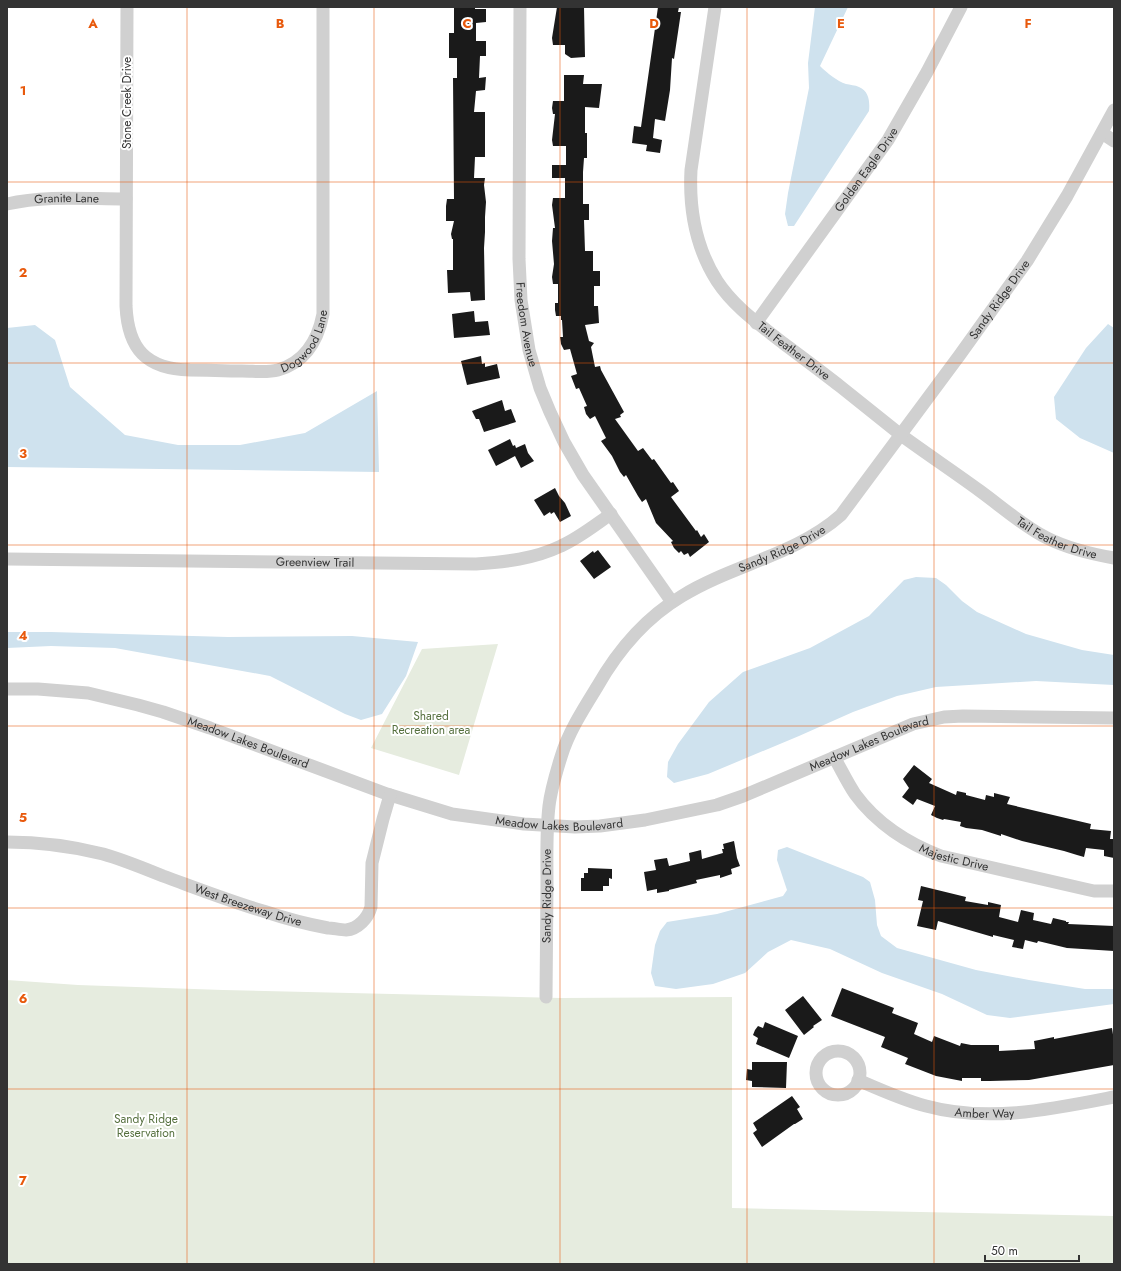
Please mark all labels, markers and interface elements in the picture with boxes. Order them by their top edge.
text: A [87,14,98,33]
text: B [276,14,285,33]
text: C [462,14,472,33]
text: D [649,14,659,33]
text: E [837,14,845,33]
text: F [1024,14,1032,33]
street label: Stone Creek Drive [118,57,136,149]
text: 1 [20,81,26,100]
street label: Golden Eagle Drive [830,124,902,216]
street label: Granite Lane [33,189,99,209]
street label: Sandy Ridge Drive [965,256,1034,343]
text: 2 [19,263,27,282]
street label: Freedom Avenue [511,282,542,369]
street label: Dogwood Lane [278,310,332,377]
street label: Tail Feather Drive [754,317,834,384]
text: 3 [19,444,27,463]
street label: Tail Feather Drive [1013,512,1099,563]
street label: Sandy Ridge Drive [736,521,829,577]
street label: Greenview Trail [276,553,354,572]
text: 4 [18,626,28,645]
park label: Shared Recreation area [392,707,471,739]
street label: Meadow Lakes Boulevard [185,712,311,773]
street label: Meadow Lakes Boulevard [806,712,931,776]
text: 5 [19,808,27,827]
street label: Meadow Lakes Boulevard [494,811,624,836]
street label: Majestic Drive [916,839,991,876]
street label: Sandy Ridge Drive [537,849,556,943]
street label: West Breezeway Drive [192,879,304,931]
text: 6 [19,989,28,1008]
street label: Amber Way [954,1103,1016,1123]
park label: Sandy Ridge Reservation [114,1110,178,1142]
text: 7 [19,1171,27,1190]
scale bar [985,1237,1079,1263]
text: 50 m [991,1242,1018,1260]

